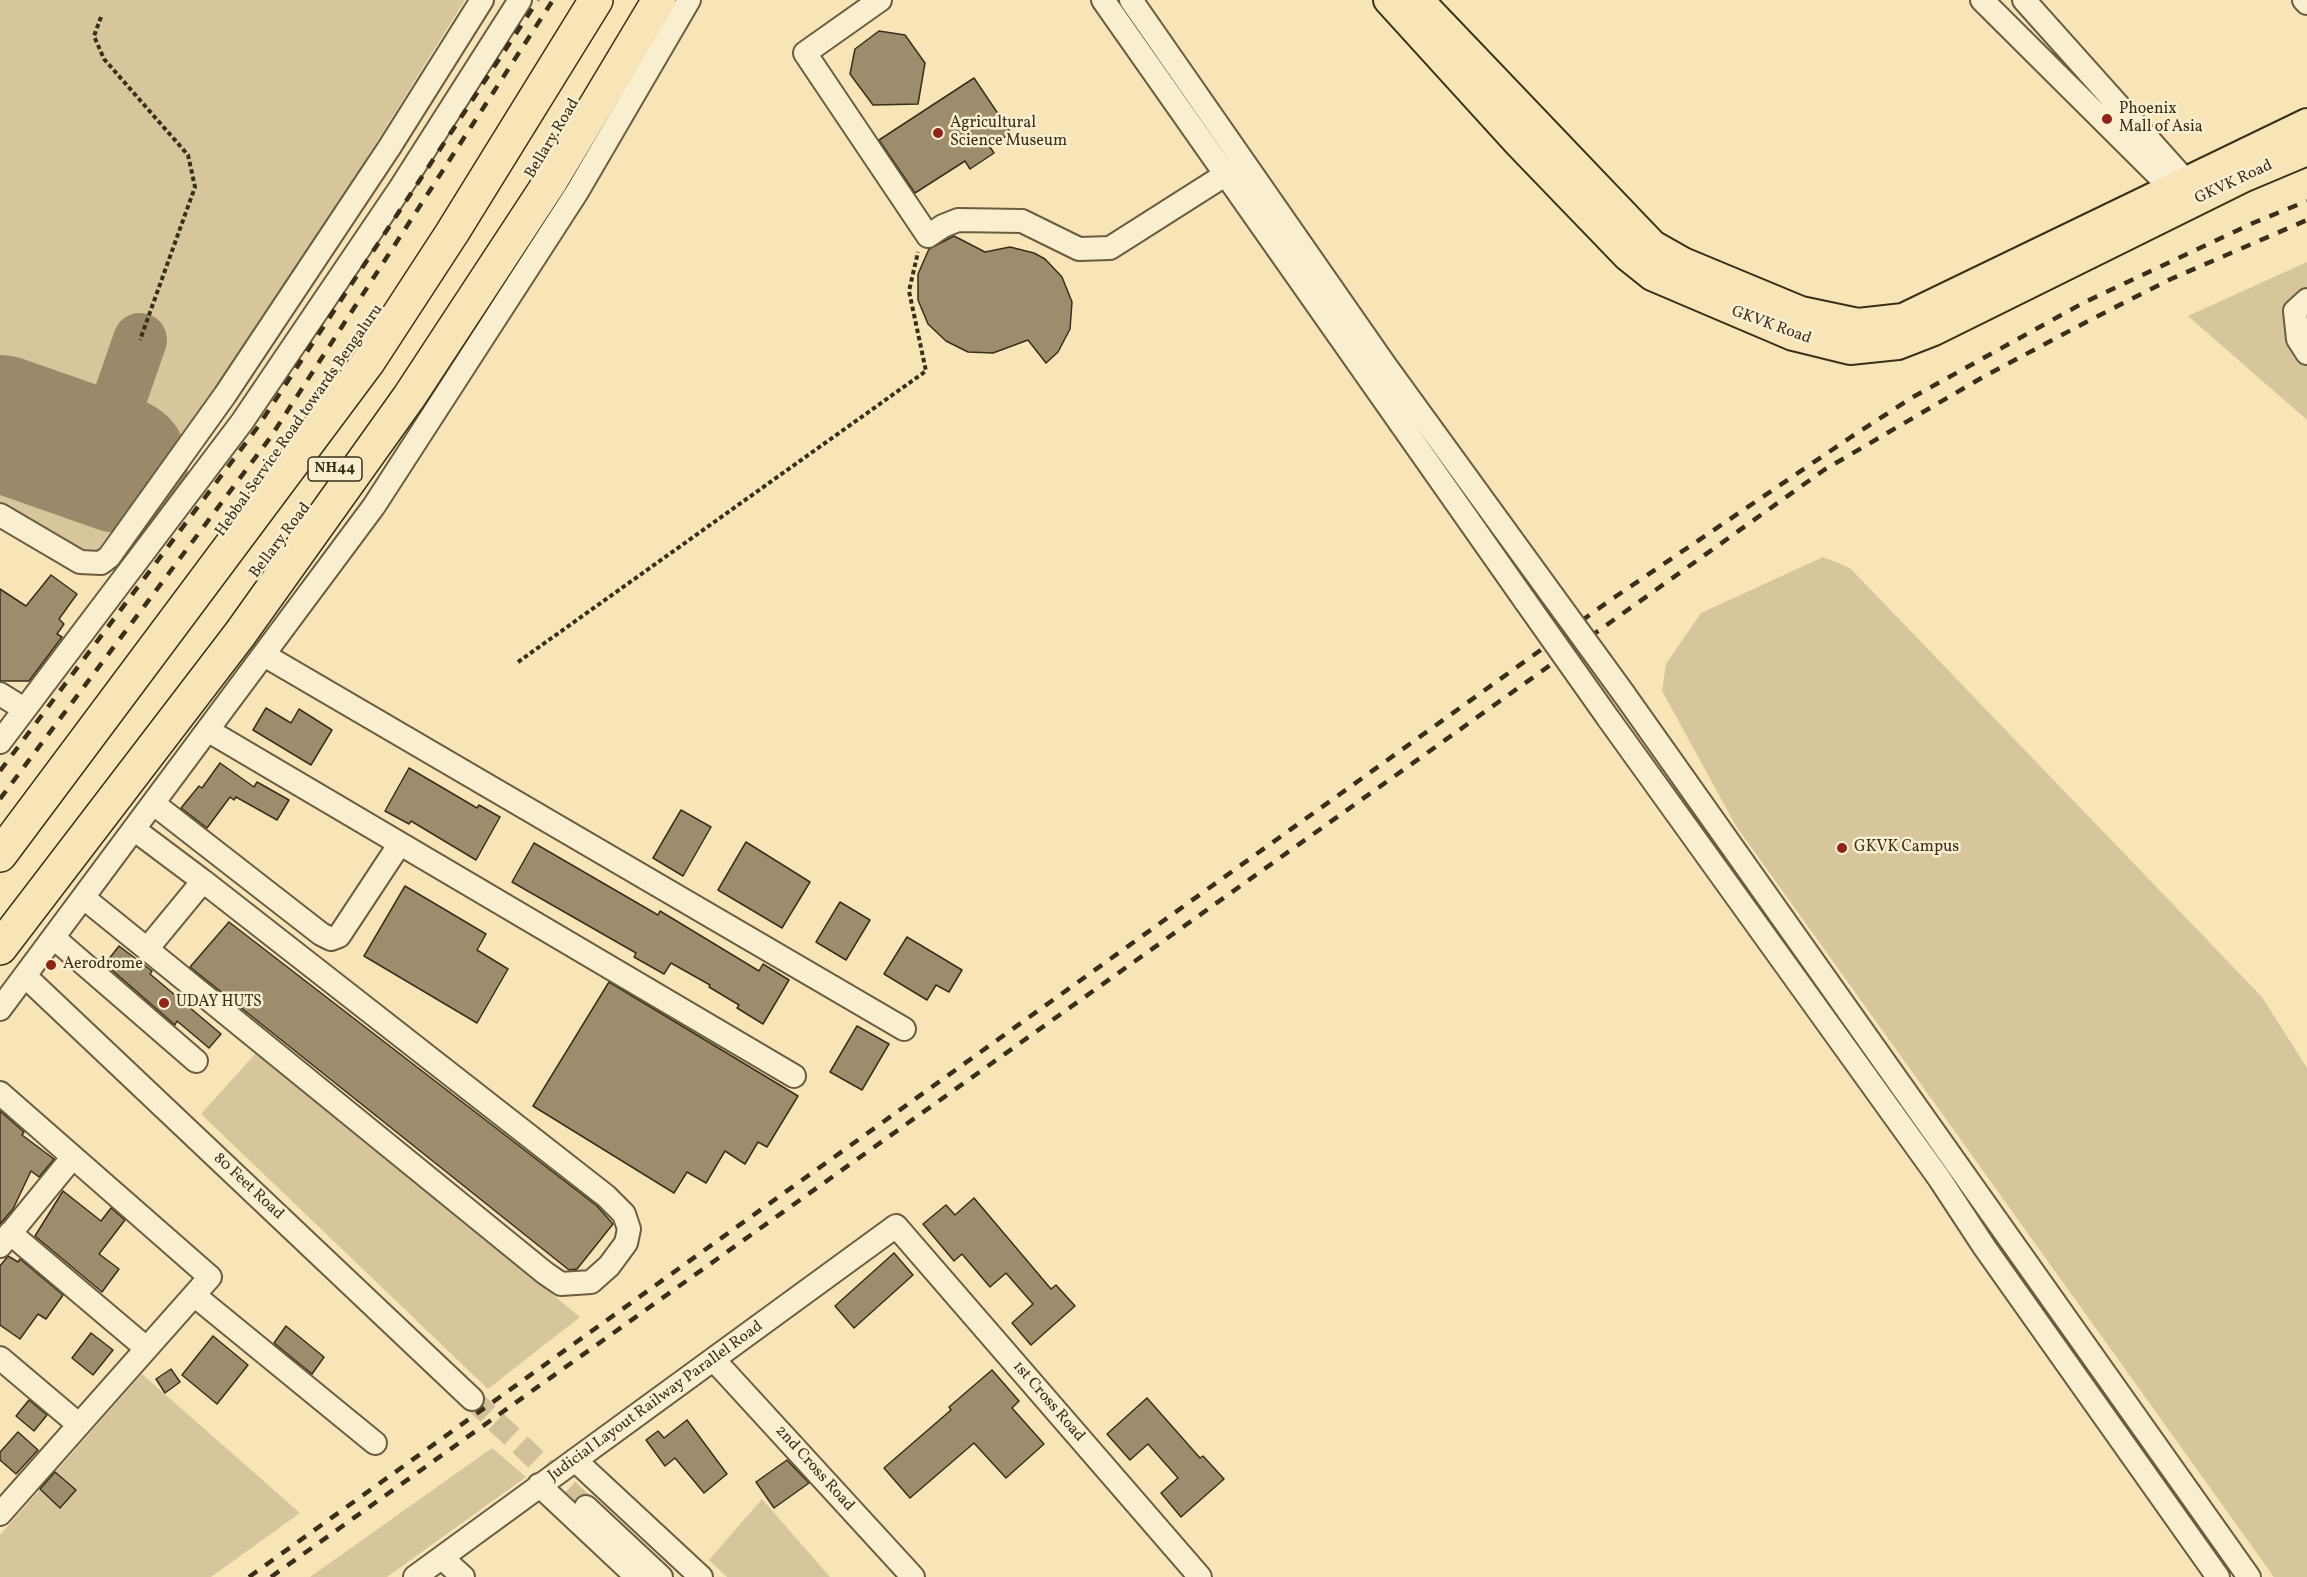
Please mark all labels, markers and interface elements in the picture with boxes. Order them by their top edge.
street label: Bellary Road [522,96,584,182]
place label: Phoenix Mall of Asia [2119,100,2203,138]
marker: Phoenix Mall of Asia [2100,112,2114,126]
place label: Agricultural Science Museum [950,114,1067,152]
marker: Agricultural Science Museum [931,126,945,140]
street label: GKVK Road [2192,157,2276,209]
street label: Hebbal Service Road towards Bengaluru [212,301,388,541]
street label: GKVK Road [1728,303,1814,349]
road number: NH44 [308,457,362,481]
street label: Bellary Road [246,499,316,583]
place label: GKVK Campus [1854,838,1959,858]
marker: GKVK Campus [1835,841,1849,855]
place label: Aerodrome [63,955,143,975]
marker: Aerodrome [44,958,58,972]
place label: UDAY HUTS [176,993,262,1013]
marker: UDAY HUTS [157,996,171,1010]
street label: 80 Feet Road [209,1150,287,1224]
street label: Judicial Layout Railway Parallel Road [545,1318,767,1486]
street label: 1st Cross Road [1008,1358,1088,1446]
street label: 2nd Cross Road [770,1422,858,1516]

